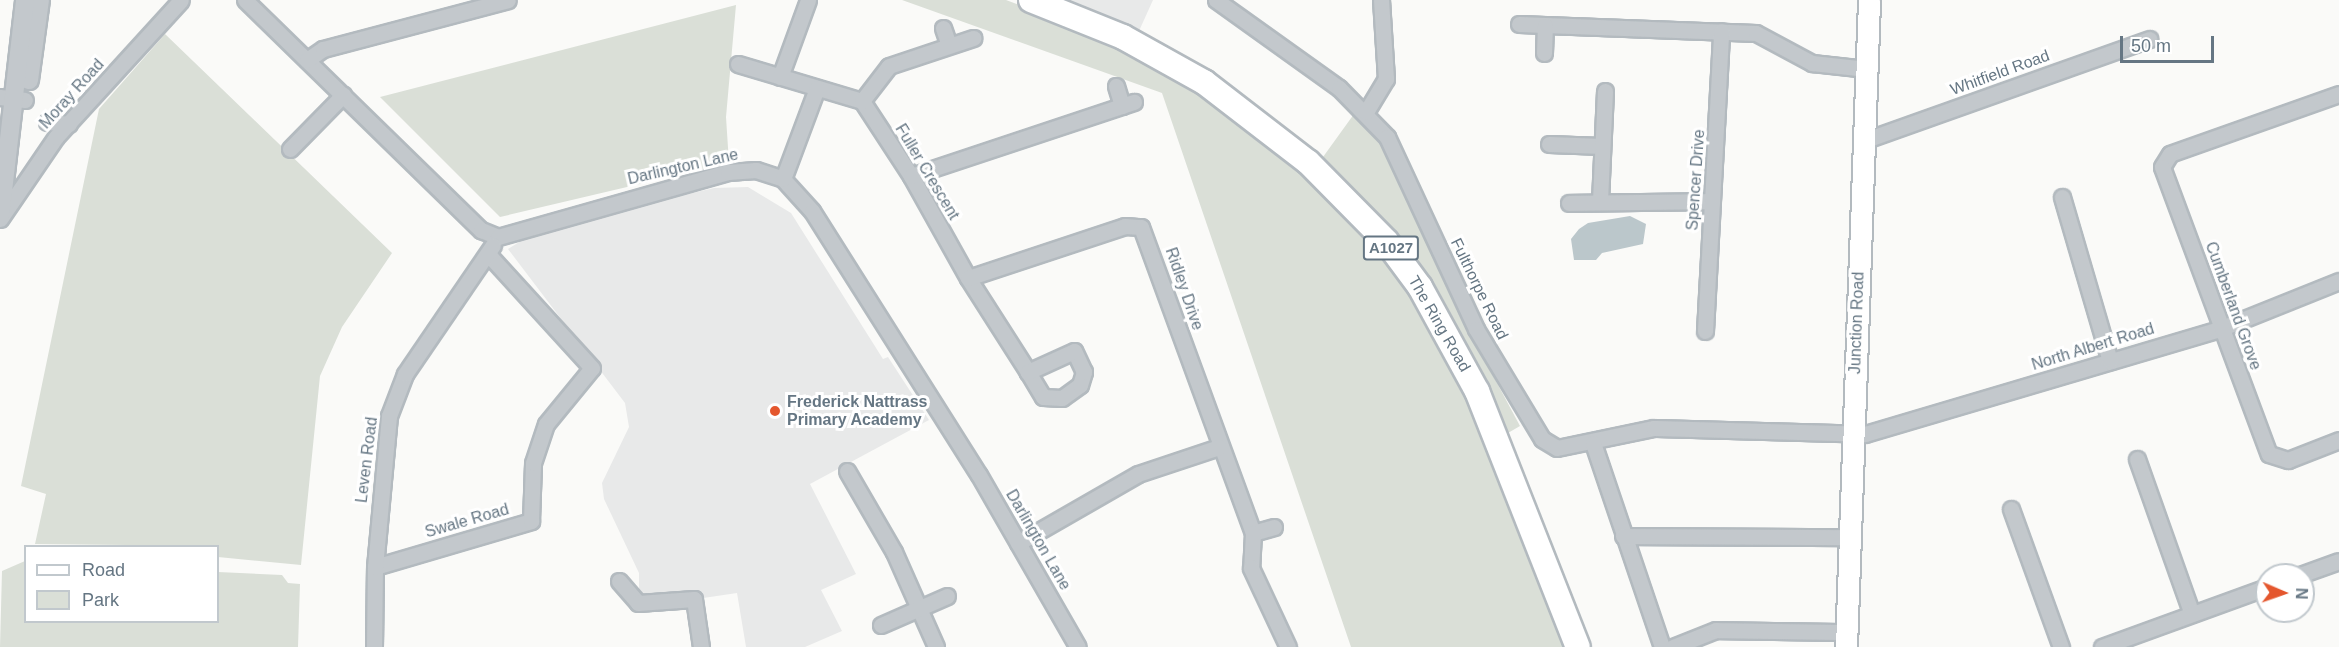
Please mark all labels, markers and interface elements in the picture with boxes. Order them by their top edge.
scale bar [2123,24,2218,62]
text: 50 m [2131,36,2171,56]
street label: Whitfield Road [1948,46,2052,100]
street label: Moray Road [36,55,108,133]
street label: Fuller Crescent [891,121,963,223]
street label: Spencer Drive [1683,129,1709,231]
street label: Darlington Lane [626,145,740,189]
street label: Fulthorpe Road [1446,235,1512,343]
road number: A1027 [1362,236,1420,260]
street label: Cumberland Grove [2201,239,2265,373]
street label: Ridley Drive [1161,245,1207,333]
street label: Junction Road [1846,272,1868,374]
street label: The Ring Road [1404,273,1474,375]
street label: North Albert Road [2029,319,2157,375]
place label: Frederick Nattrass Primary Academy [787,392,928,430]
marker: Frederick Nattrass Primary Academy [768,404,782,418]
street label: Leven Road [352,416,382,504]
street label: Darlington Lane [1001,486,1075,594]
street label: Swale Road [423,500,511,542]
legend [24,545,219,623]
text: Road [82,560,125,580]
north arrow [2255,563,2315,623]
text: N [2293,588,2310,600]
text: Park [82,590,119,610]

